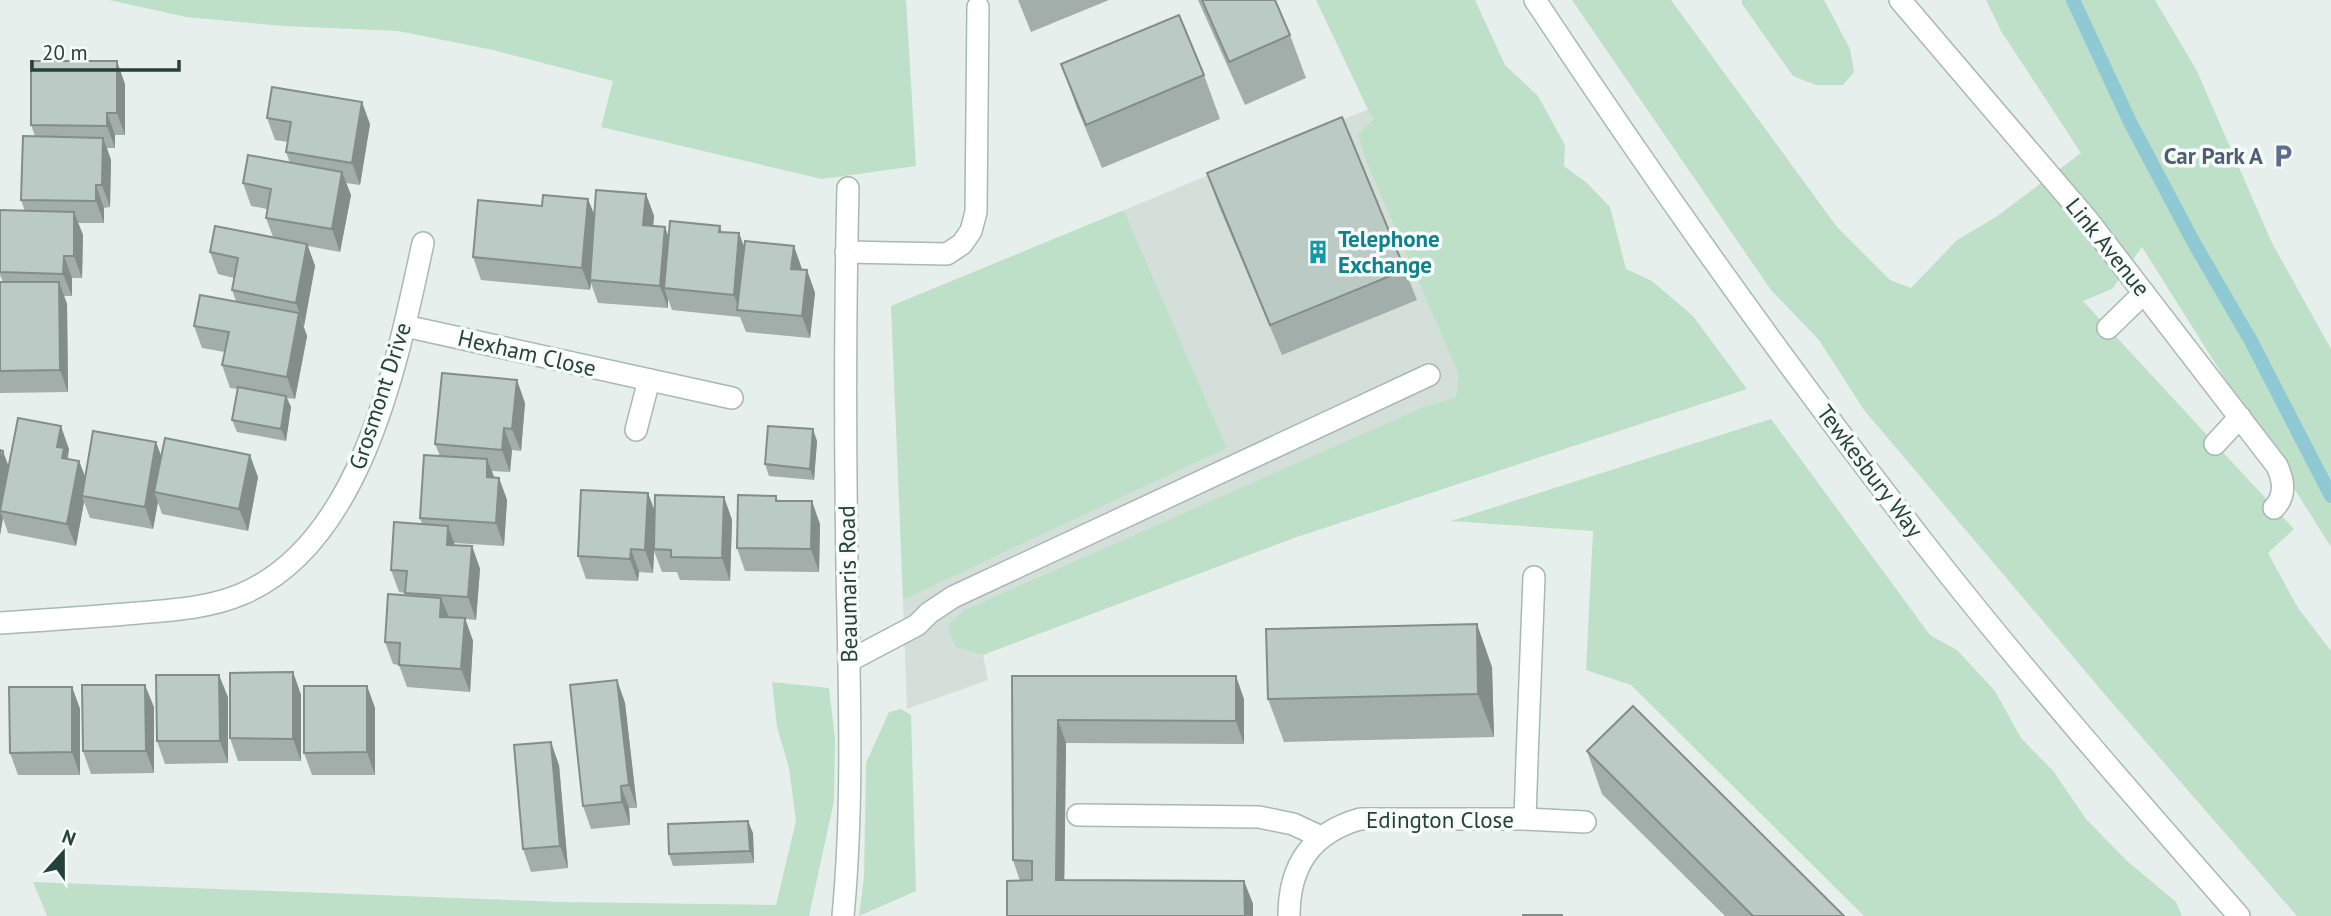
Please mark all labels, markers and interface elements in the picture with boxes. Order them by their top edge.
scale bar [32,28,178,72]
text: 20 m [42,39,88,66]
place label: Car Park A [2164,141,2263,170]
parking icon: Car Park A [2269,142,2297,170]
street label: Link Avenue [2060,192,2157,302]
place label: Telephone Exchange [1338,224,1440,279]
building icon: Telephone Exchange [1304,238,1332,266]
street label: Grosmont Drive [342,319,417,473]
street label: Hexham Close [455,323,599,382]
street label: Tewkesbury Way [1811,399,1930,543]
street label: Beaumaris Road [832,505,863,663]
street label: Edington Close [1366,805,1514,834]
north arrow [28,818,98,888]
text: N [59,824,79,851]

